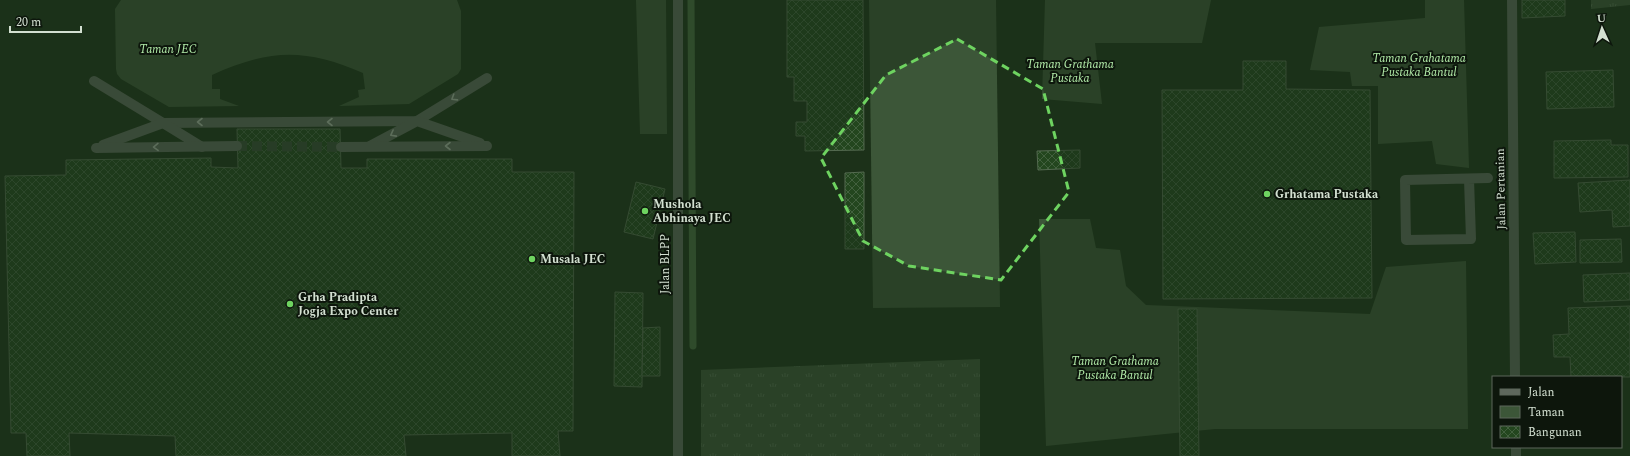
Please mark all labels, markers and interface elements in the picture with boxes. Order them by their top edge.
scale bar [10,8,81,34]
north arrow [1582,8,1622,48]
text: U [1596,10,1607,27]
text: 20 m [16,13,41,32]
park label: Taman JEC [139,40,197,59]
park label: Taman Grahatama Pustaka Bantul [1372,49,1466,82]
park label: Taman Grathama Pustaka [1026,55,1114,88]
one-way arrow [451,94,458,101]
one-way arrow [197,118,203,126]
one-way arrow [327,118,333,126]
one-way arrow [390,129,397,137]
one-way arrow [445,142,451,150]
one-way arrow [153,143,159,151]
street label: Jalan Pertanian [1491,148,1511,230]
place label: Grhatama Pustaka [1275,185,1379,204]
marker: Grhatama Pustaka [1262,189,1272,199]
place label: Mushola Abhinaya JEC [653,195,731,228]
marker: Mushola Abhinaya JEC [640,206,650,216]
street label: Jalan BLPP [656,234,675,294]
place label: Musala JEC [540,250,605,269]
marker: Musala JEC [527,254,537,264]
place label: Grha Pradipta Jogja Expo Center [298,288,399,321]
marker: Grha Pradipta Jogja Expo Center [285,299,295,309]
park label: Taman Grathama Pustaka Bantul [1071,352,1159,385]
legend [1492,376,1622,448]
text: Jalan [1528,383,1555,402]
text: Taman [1528,403,1565,422]
text: Bangunan [1528,423,1582,442]

